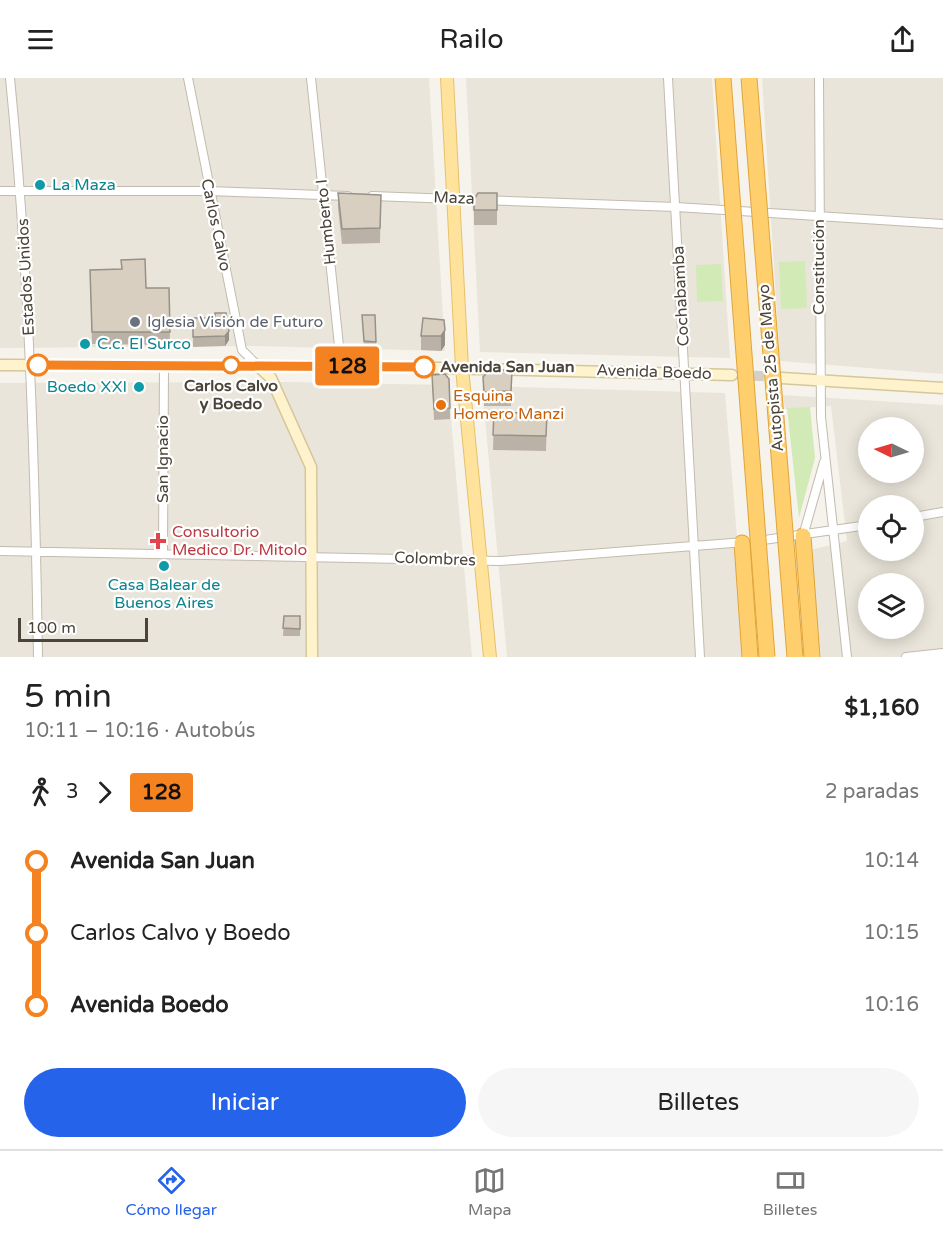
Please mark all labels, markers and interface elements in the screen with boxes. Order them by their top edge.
icon: menu [24,23,57,56]
text: Railo [439,23,504,56]
icon: share [886,23,919,56]
place label: La Maza [52,175,116,195]
street label: Carlos Calvo [196,177,236,273]
marker: La Maza [33,178,47,192]
street label: Humberto I [312,178,340,266]
street label: Maza [433,187,475,209]
street label: Estados Unidos [13,218,39,336]
street label: Constitución [809,219,829,315]
street label: Cochabamba [668,245,694,347]
street label: Autopista 25 de Mayo [754,283,788,453]
place label: Iglesia Visión de Futuro [147,312,323,332]
marker: Iglesia Visión de Futuro [128,315,142,329]
place label: C.c. El Surco [97,334,191,354]
marker: C.c. El Surco [78,337,92,351]
line badge: 128 [312,346,382,386]
unlabelled marker [27,354,49,376]
text: 128 [327,354,367,379]
marker: Carlos Calvo y Boedo [222,356,240,374]
marker: Avenida San Juan [413,356,435,378]
place label: Avenida San Juan [440,357,574,377]
street label: Avenida Boedo [596,360,712,384]
place label: Carlos Calvo y Boedo [184,376,278,414]
place label: Boedo XXI [47,377,127,397]
marker: Boedo XXI [132,380,146,394]
place label: Esquina Homero Manzi [453,386,564,424]
marker: Esquina Homero Manzi [434,398,448,412]
street label: San Ignacio [153,415,173,503]
north arrow [858,417,924,483]
map controls [858,417,924,639]
button: locate [858,495,924,561]
place label: Consultorio Medico Dr. Mitolo [172,522,307,560]
marker: Consultorio Medico Dr. Mitolo [149,532,167,550]
street label: Colombres [394,548,476,570]
marker: Casa Balear de Buenos Aires [157,559,171,573]
button: layers [858,573,924,639]
place label: Casa Balear de Buenos Aires [108,575,220,613]
scale bar [18,615,148,642]
text: 100 m [27,618,76,638]
text: 5 min [24,677,112,716]
text: $1,160 [844,695,919,721]
text: 10:11 – 10:16 · Autobús [24,719,255,743]
icon: walk [24,776,57,809]
icon: forward [88,776,121,809]
text: 3 [66,780,79,804]
text: 128 [142,780,181,805]
text: 2 paradas [825,780,919,804]
text: Avenida San Juan [70,848,255,874]
text: 10:14 [864,849,919,873]
text: Carlos Calvo y Boedo [70,920,291,946]
text: 10:15 [864,921,919,945]
text: Avenida Boedo [70,992,229,1018]
text: 10:16 [864,993,919,1017]
button: Iniciar [24,1068,466,1137]
button: Billetes [478,1068,919,1137]
tab: Cómo llegar [126,1164,217,1220]
tab: Mapa [468,1164,512,1220]
tab: Billetes [763,1164,817,1220]

